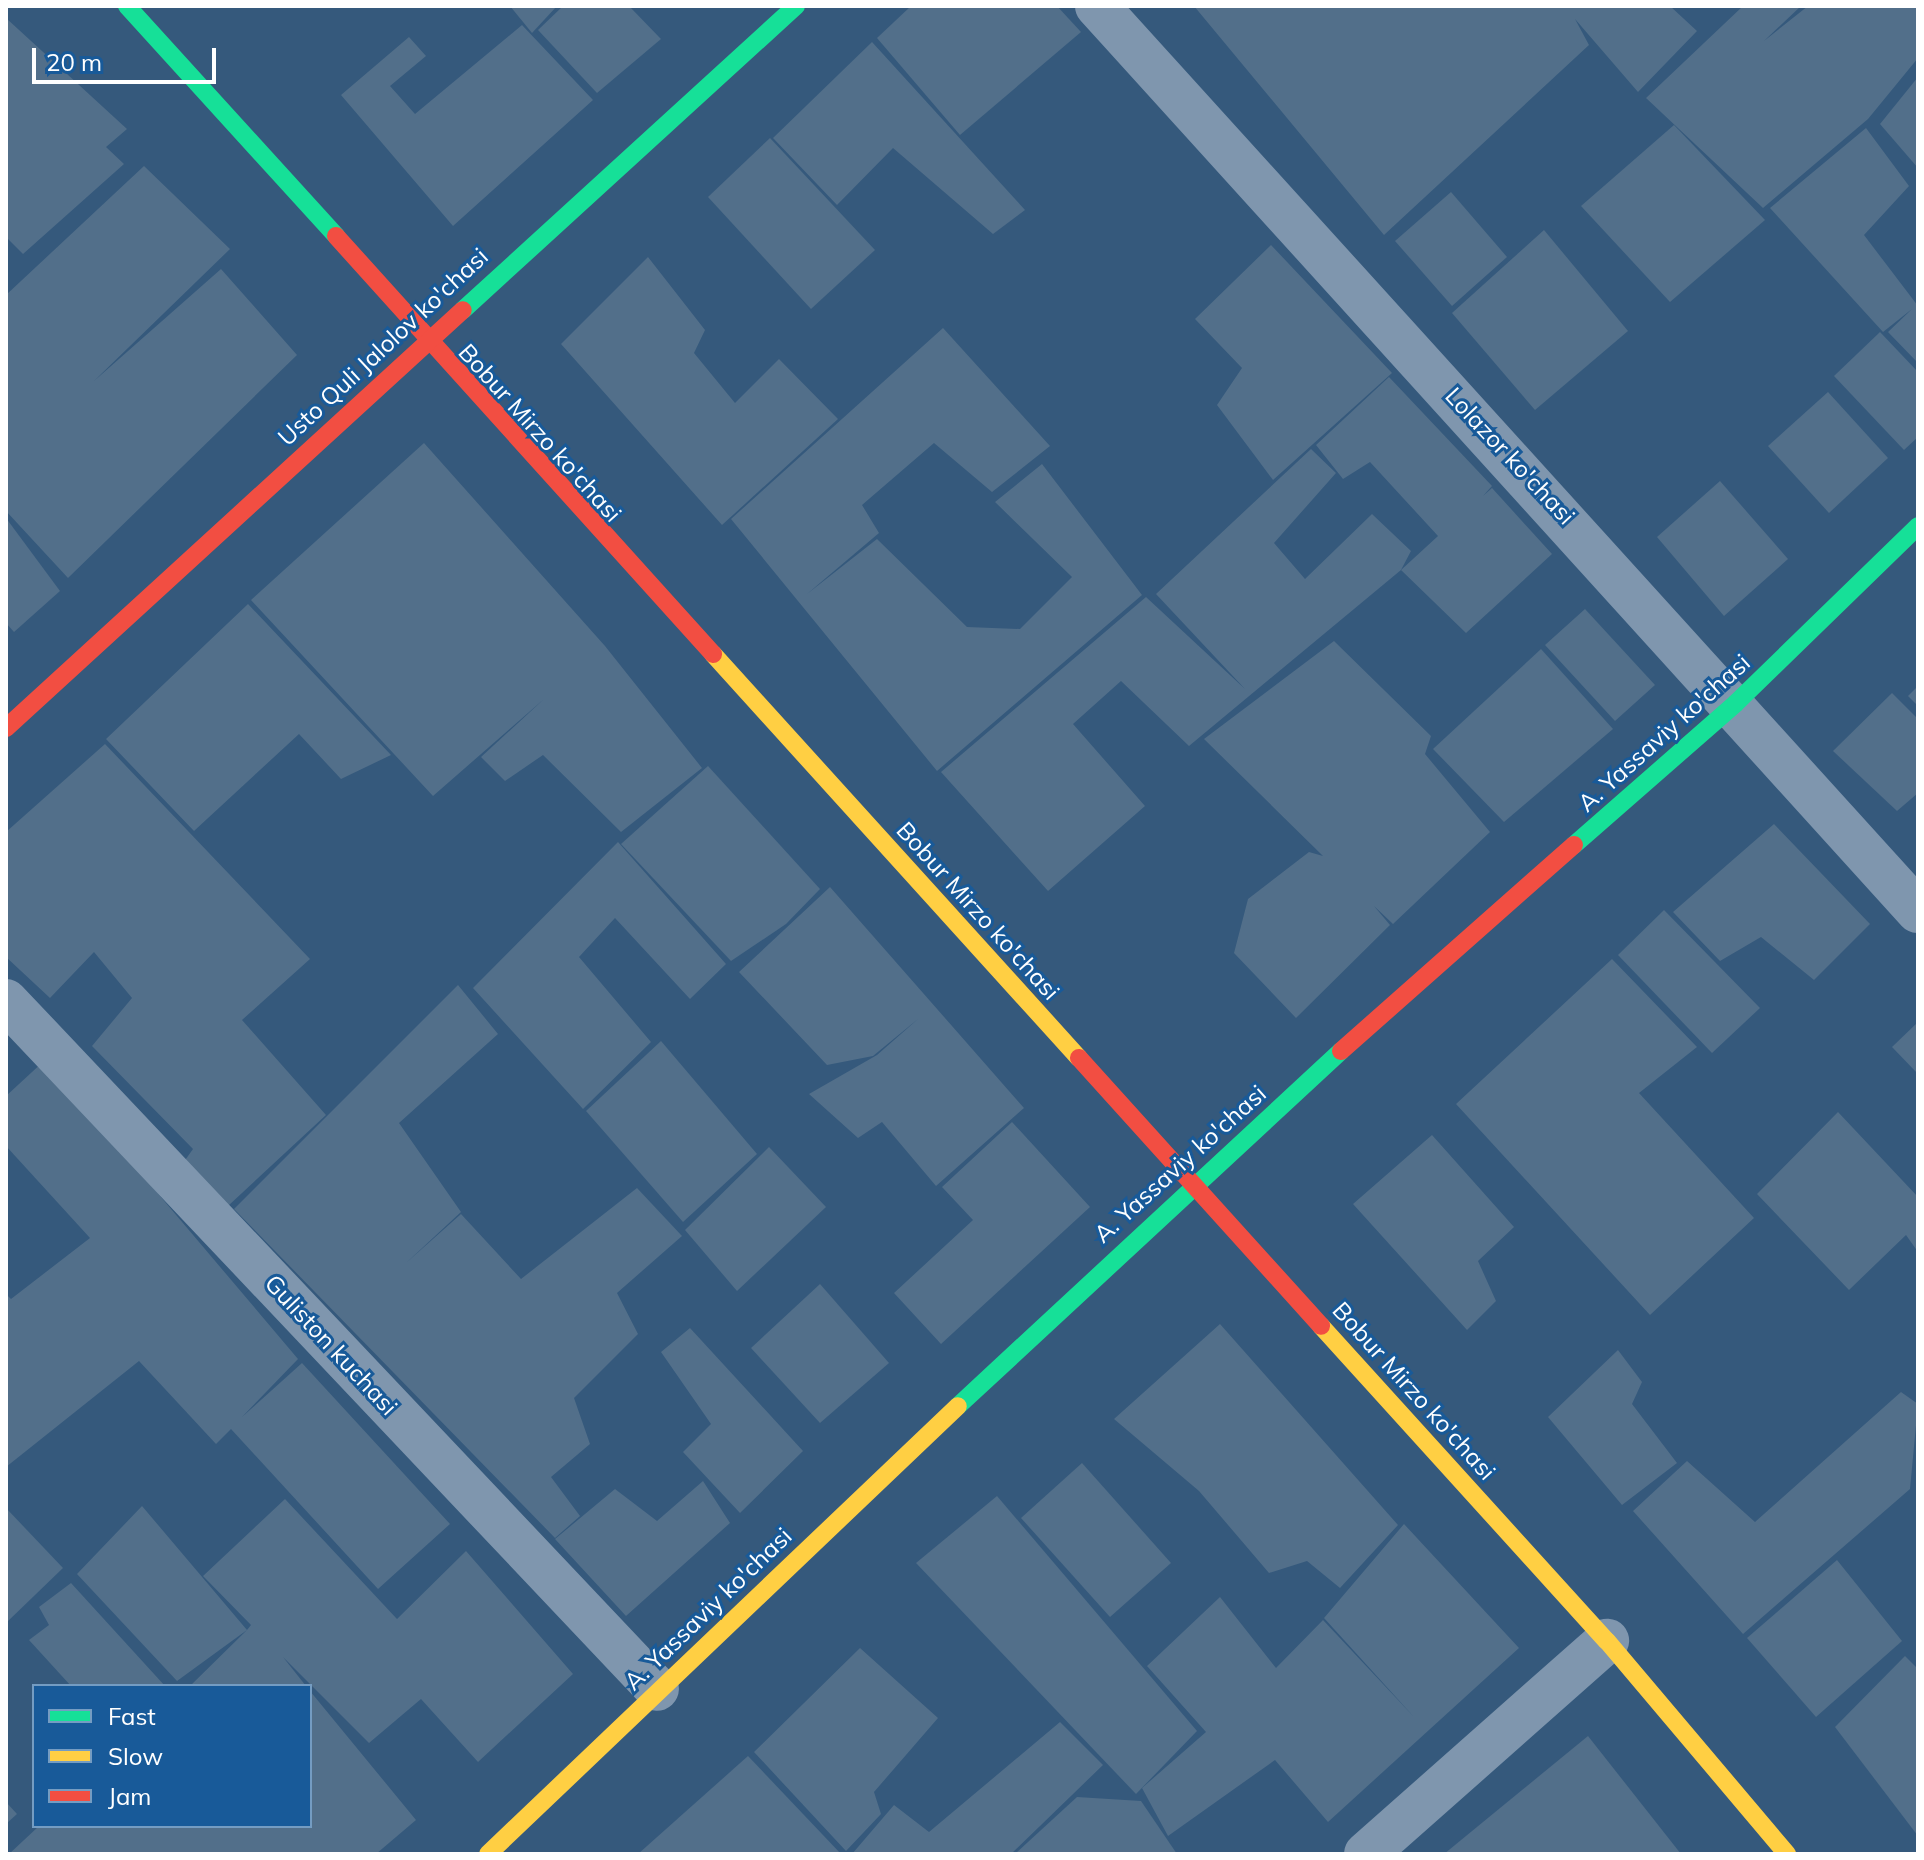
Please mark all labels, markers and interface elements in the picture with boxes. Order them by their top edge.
scale bar [36,32,220,82]
text: 20 m [46,47,102,77]
street label: Usto Quli Jalolov ko'chasi [272,242,494,452]
street label: Bobur Mirzo ko'chasi [453,338,627,528]
street label: Lolazor ko'chasi [1439,382,1581,530]
street label: A. Yassaviy ko'chasi [1572,648,1756,818]
street label: Bobur Mirzo ko'chasi [891,816,1065,1006]
street label: A. Yassaviy ko'chasi [1088,1079,1272,1249]
street label: Guliston kuchasi [259,1269,403,1421]
street label: Bobur Mirzo ko'chasi [1327,1296,1501,1486]
street label: A. Yassaviy ko'chasi [618,1522,798,1696]
legend [32,1684,312,1828]
text: Fast [108,1701,156,1731]
text: Slow [108,1741,163,1771]
text: Jam [108,1781,151,1811]

